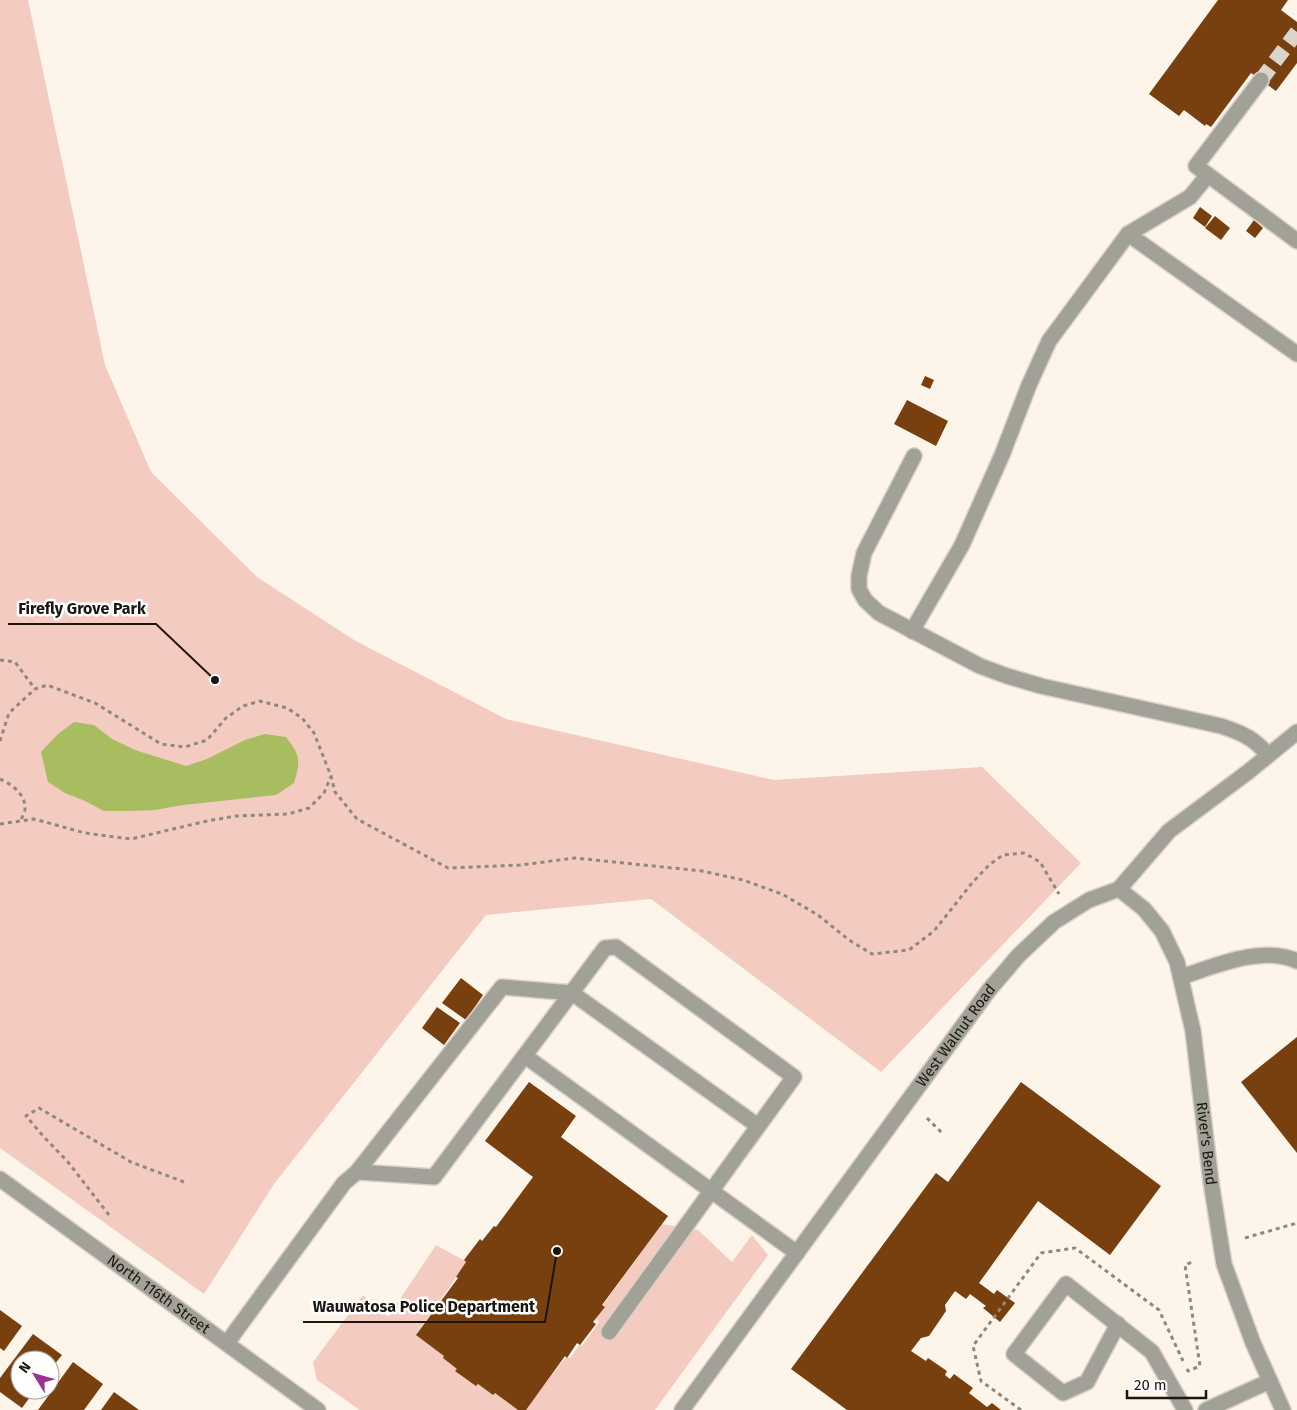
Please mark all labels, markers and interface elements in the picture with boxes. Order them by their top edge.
callout: Firefly Grove Park [8,593,156,624]
text: Firefly Grove Park [18,599,146,618]
street label: West Walnut Road [912,980,999,1090]
street label: River's Bend [1193,1101,1220,1186]
street label: North 116th Street [104,1251,214,1338]
callout: Wauwatosa Police Department [303,1291,545,1322]
text: Wauwatosa Police Department [313,1297,536,1316]
north arrow [10,1350,60,1400]
text: N [15,1359,35,1376]
scale bar [1127,1368,1206,1400]
text: 20 m [1134,1376,1167,1394]

